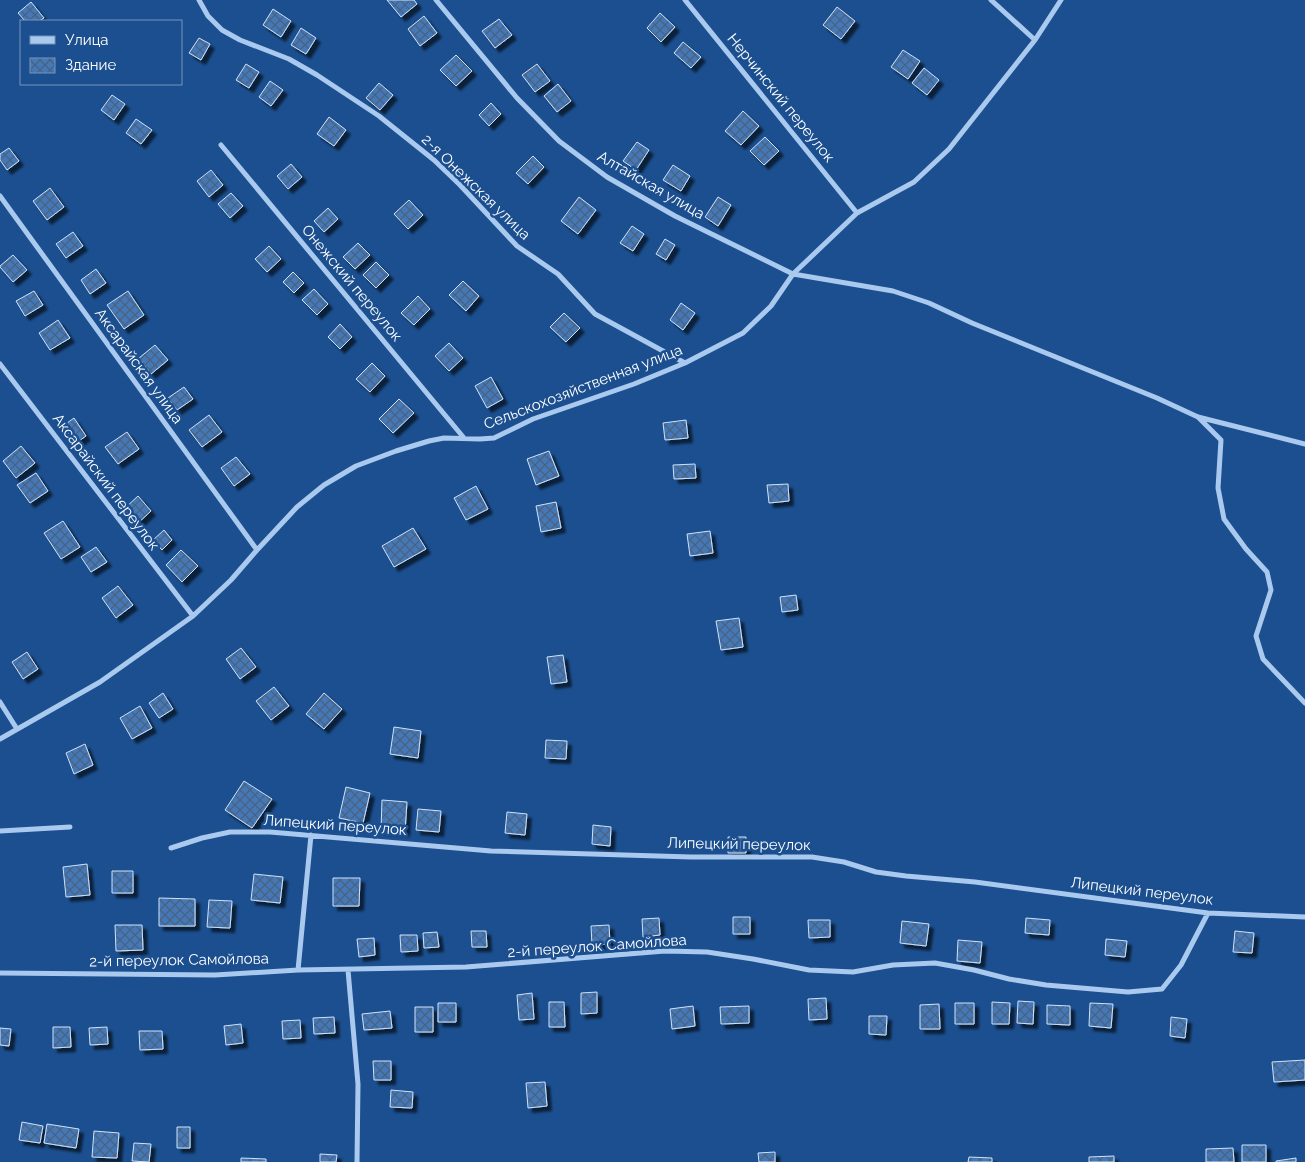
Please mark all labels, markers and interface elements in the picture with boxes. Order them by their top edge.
legend [20,20,182,85]
street label: Нерчинский переулок [723,30,839,166]
text: Улица [65,31,109,49]
text: Здание [65,56,117,74]
street label: 2-я Онежская улица [418,130,534,244]
street label: Алтайская улица [594,147,708,223]
street label: Онежский переулок [298,221,406,345]
street label: Аксарайская улица [91,305,187,427]
street label: Сельскохозяйственная улица [481,341,685,433]
street label: Аксарайский переулок [49,410,163,554]
street label: Липецкий переулок [263,811,408,839]
street label: Липецкий переулок [667,834,811,854]
street label: Липецкий переулок [1070,873,1215,909]
street label: 2-й переулок Самойлова [507,931,687,961]
street label: 2-й переулок Самойлова [89,949,269,971]

